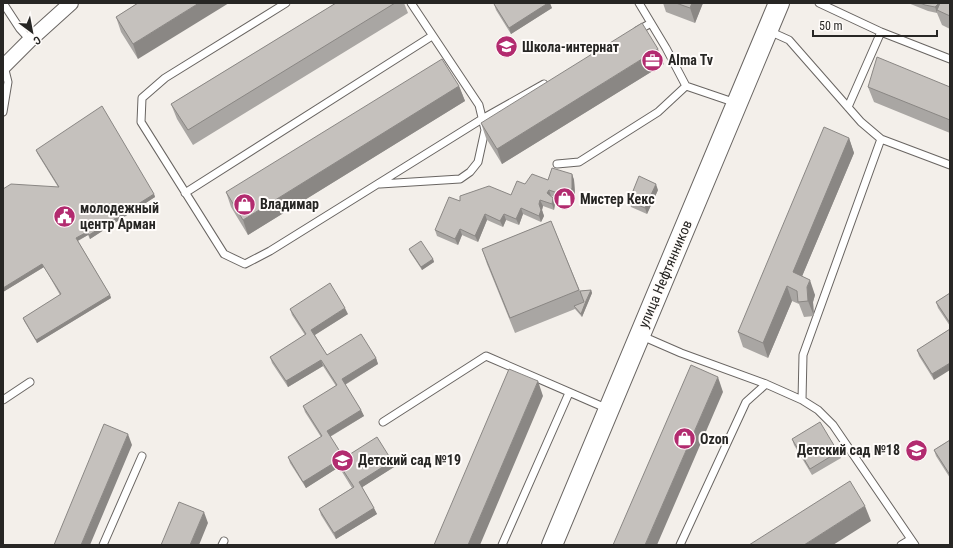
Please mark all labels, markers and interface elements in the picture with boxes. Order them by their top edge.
north arrow [12,12,52,52]
scale bar [813,12,937,38]
text: 50 m [819,19,843,33]
text: С [31,33,43,47]
school or university icon: Школа-интернат [493,34,519,60]
place label: Школа-интернат [522,39,620,55]
office icon: Alma Tv [640,47,666,73]
place label: Alma Tv [668,52,714,68]
shop icon: Мистер Кекс [552,186,578,212]
shop icon: Владимар [231,191,257,217]
place label: Мистер Кекс [580,191,655,207]
place label: Владимар [260,196,319,212]
place label: молодежный центр Арман [80,200,159,232]
public building icon: молодежный центр Арман [51,203,77,229]
street label: улица Нефтянников [635,218,695,330]
shop icon: Ozon [671,426,697,452]
place label: Ozon [700,431,729,447]
school or university icon: Детский сад №18 [903,437,929,463]
place label: Детский сад №18 [797,442,900,458]
school or university icon: Детский сад №19 [329,447,355,473]
place label: Детский сад №19 [358,452,461,468]

